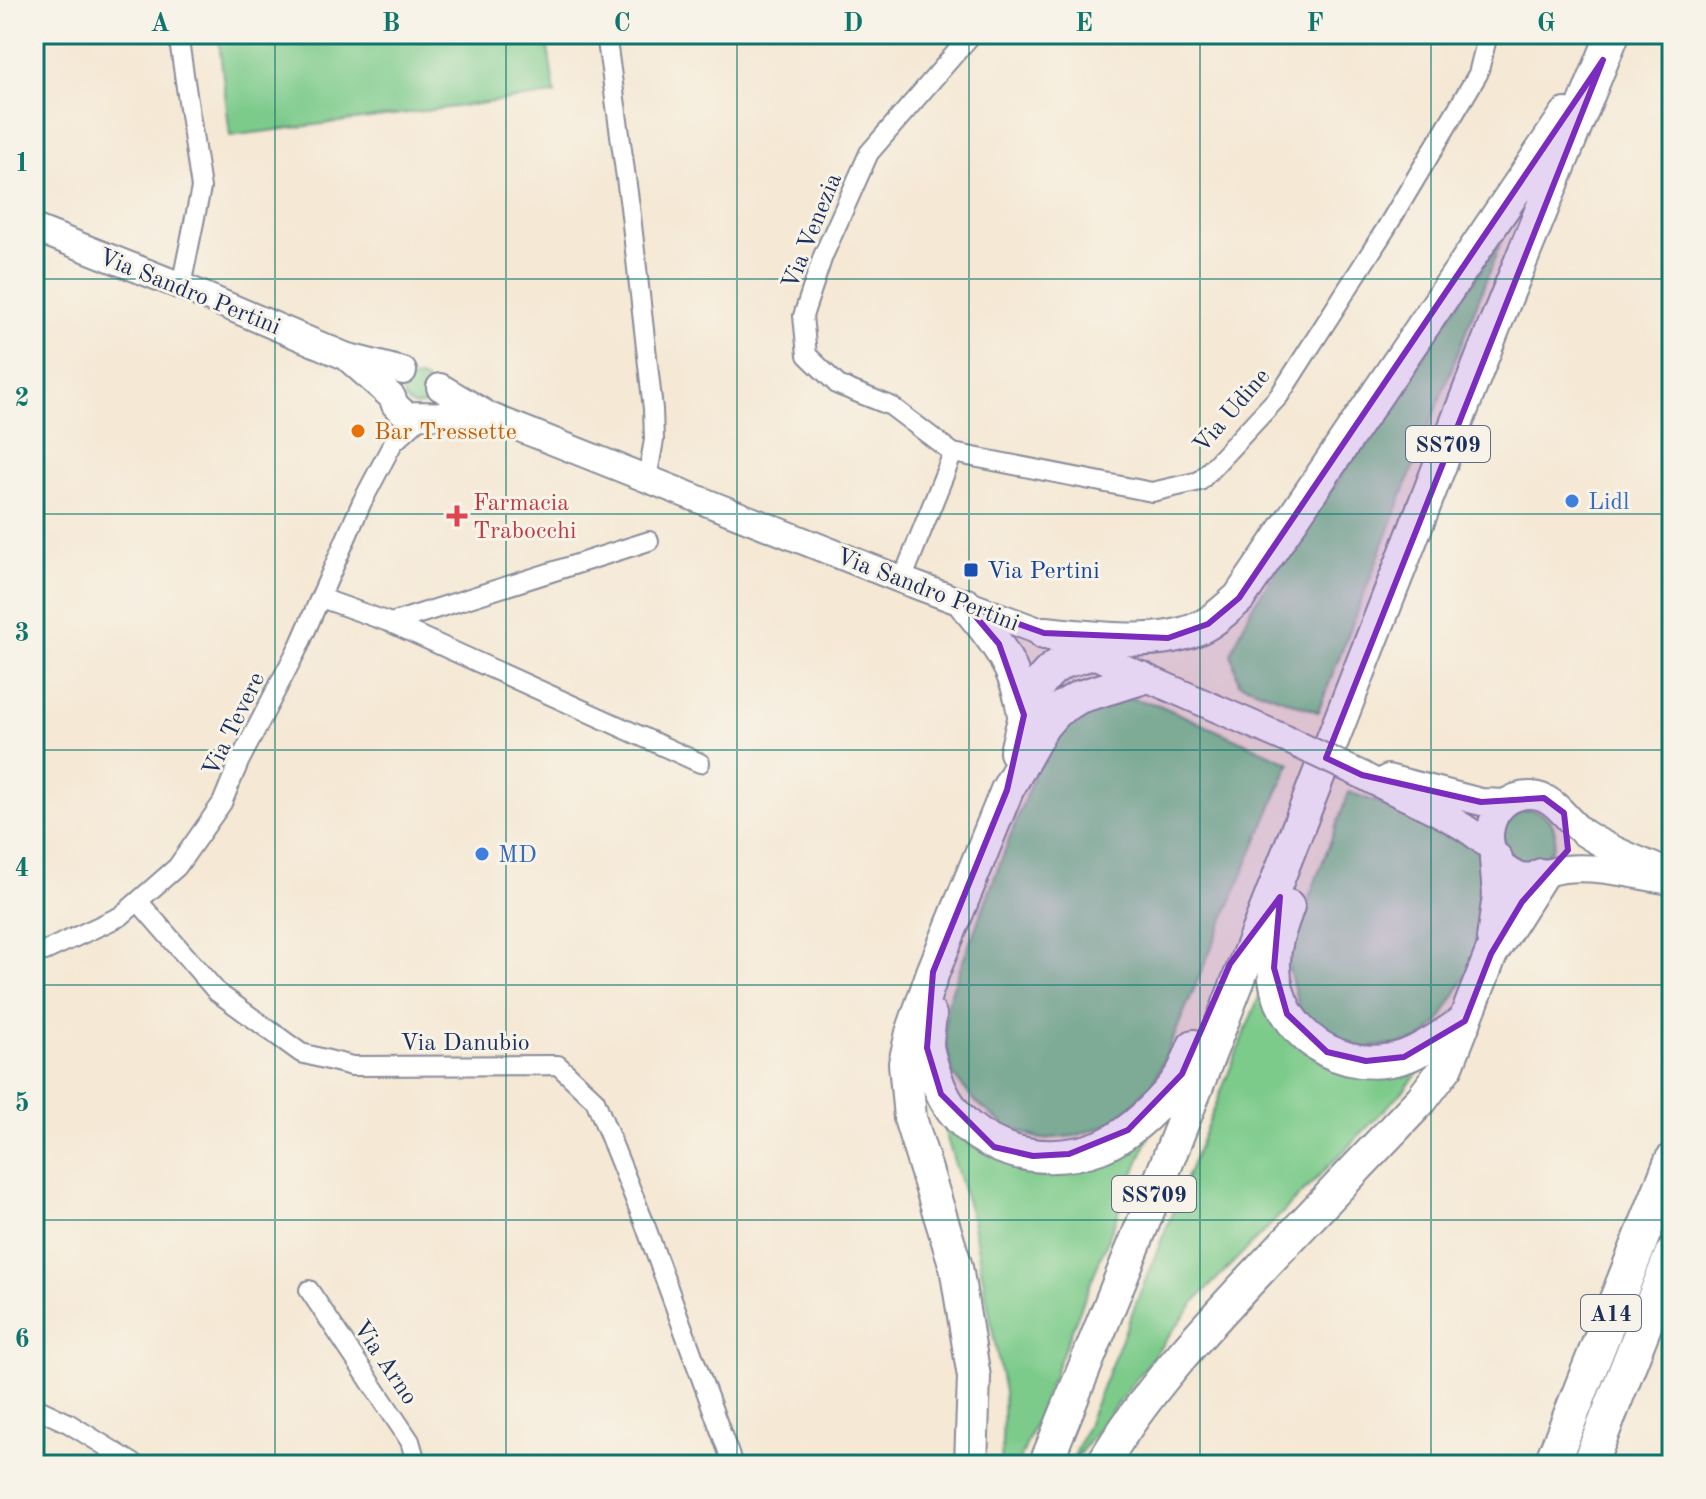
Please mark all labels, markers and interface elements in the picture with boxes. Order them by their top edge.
text: A [150,11,170,37]
text: B [382,11,400,37]
text: C [613,11,631,37]
text: D [843,11,863,37]
text: E [1075,11,1093,37]
text: F [1306,11,1324,37]
text: G [1537,11,1555,37]
text: 1 [14,151,30,177]
street label: Via Venezia [779,170,847,293]
street label: Via Sandro Pertini [95,245,283,340]
street label: Via Udine [1190,365,1275,458]
text: 2 [14,386,30,412]
place label: Bar Tressette [374,421,517,445]
marker: Bar Tressette [349,422,367,440]
road number: SS709 [1406,426,1490,462]
place label: Lidl [1588,491,1630,515]
place label: Farmacia Trabocchi [473,492,577,544]
marker: Lidl [1563,492,1581,510]
marker: Farmacia Trabocchi [448,507,466,525]
street label: Via Sandro Pertini [833,545,1022,637]
place label: Via Pertini [987,560,1100,584]
marker: Via Pertini [962,561,980,579]
text: 3 [14,621,30,647]
street label: Via Tevere [199,669,270,781]
place label: MD [498,844,537,868]
marker: MD [473,845,491,863]
text: 4 [14,856,30,882]
street label: Via Danubio [400,1032,530,1056]
text: 5 [14,1091,30,1117]
road number: SS709 [1112,1176,1196,1212]
road number: A14 [1581,1295,1641,1331]
street label: Via Arno [348,1317,421,1409]
text: 6 [14,1327,30,1353]

